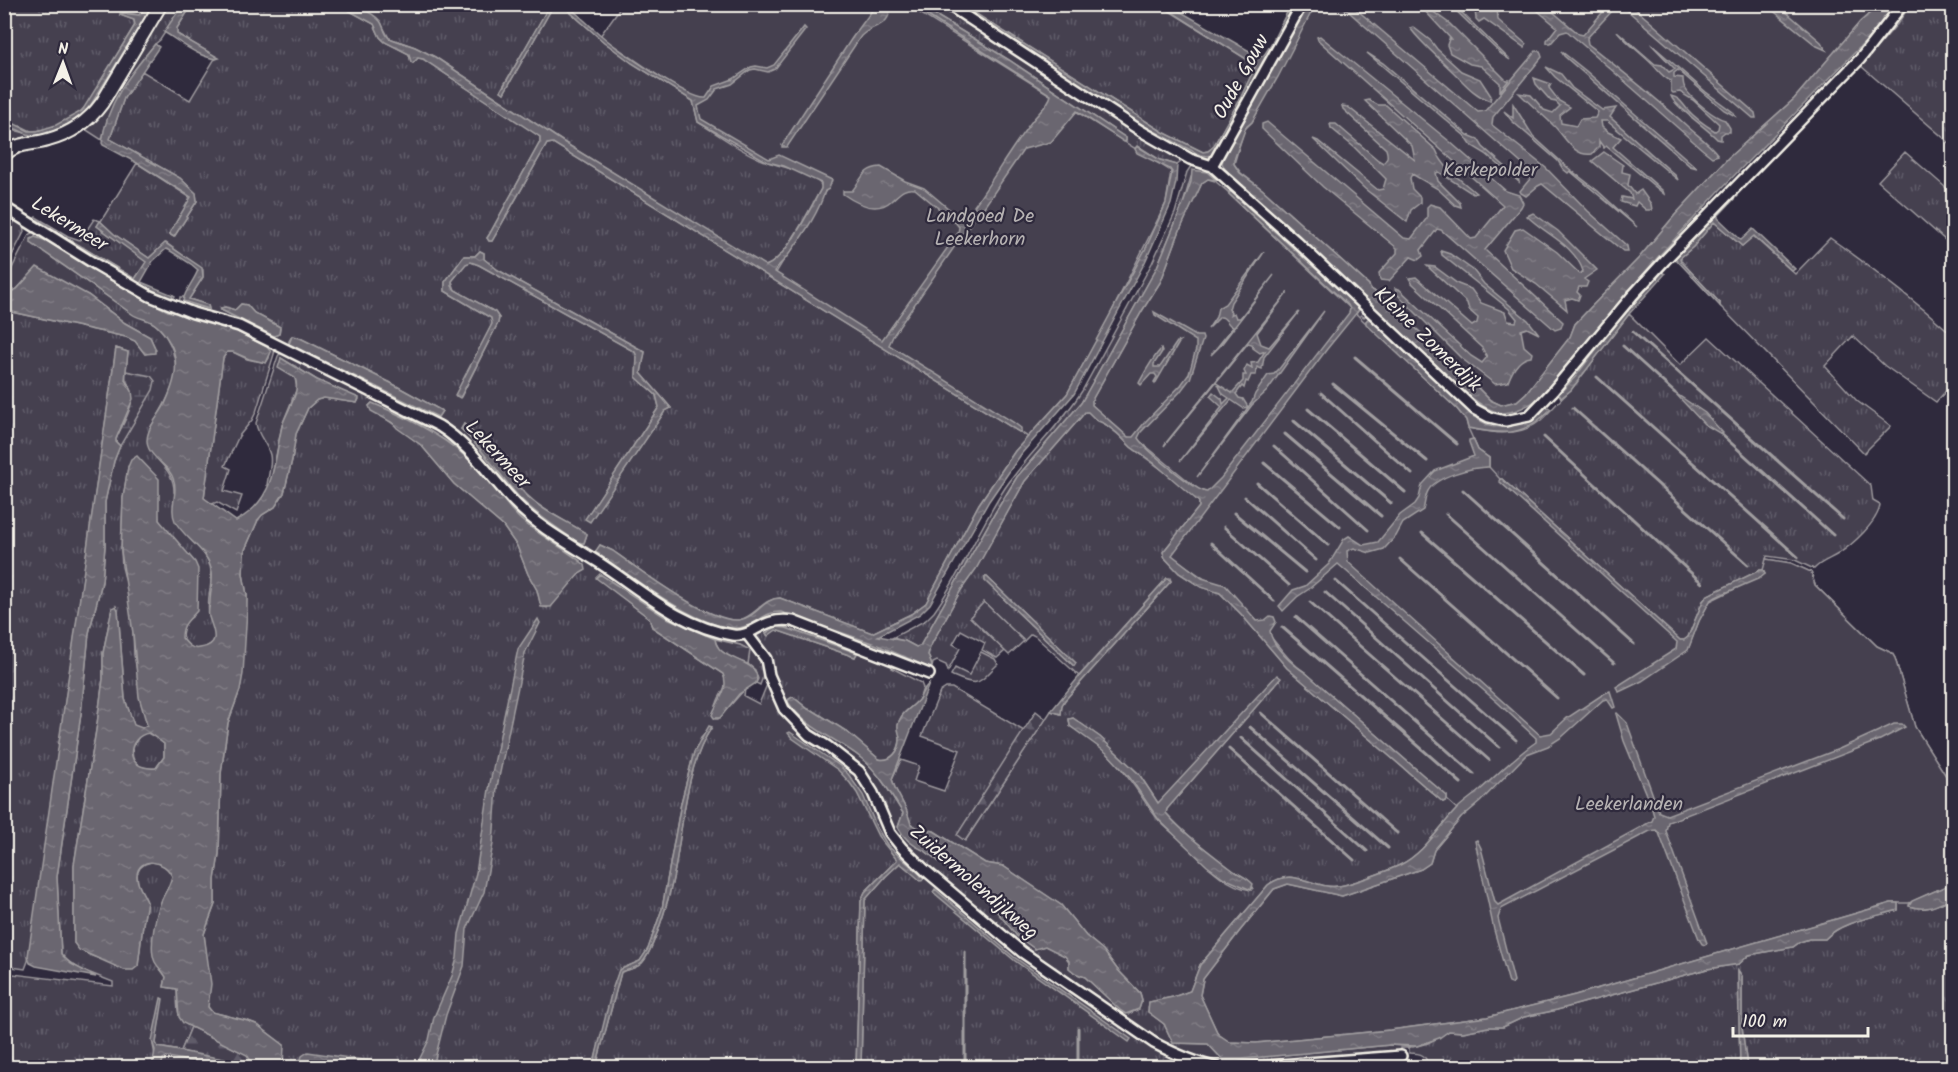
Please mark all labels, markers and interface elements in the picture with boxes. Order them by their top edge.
street label: Oude Gouw [1205,28,1279,126]
north arrow [33,33,93,93]
text: N [58,37,69,62]
park label: Kerkepolder [1443,155,1539,187]
street label: Lekermeer [24,189,115,262]
park label: Landgoed De Leekerhorn [926,201,1034,256]
street label: Kleine Zomerdijk [1365,280,1489,401]
street label: Lekermeer [456,413,539,498]
park label: Leekerlanden [1575,789,1683,821]
street label: Zuidermolendijkweg [901,817,1045,949]
scale bar [1733,1000,1868,1038]
text: 100 m [1742,1008,1787,1037]

